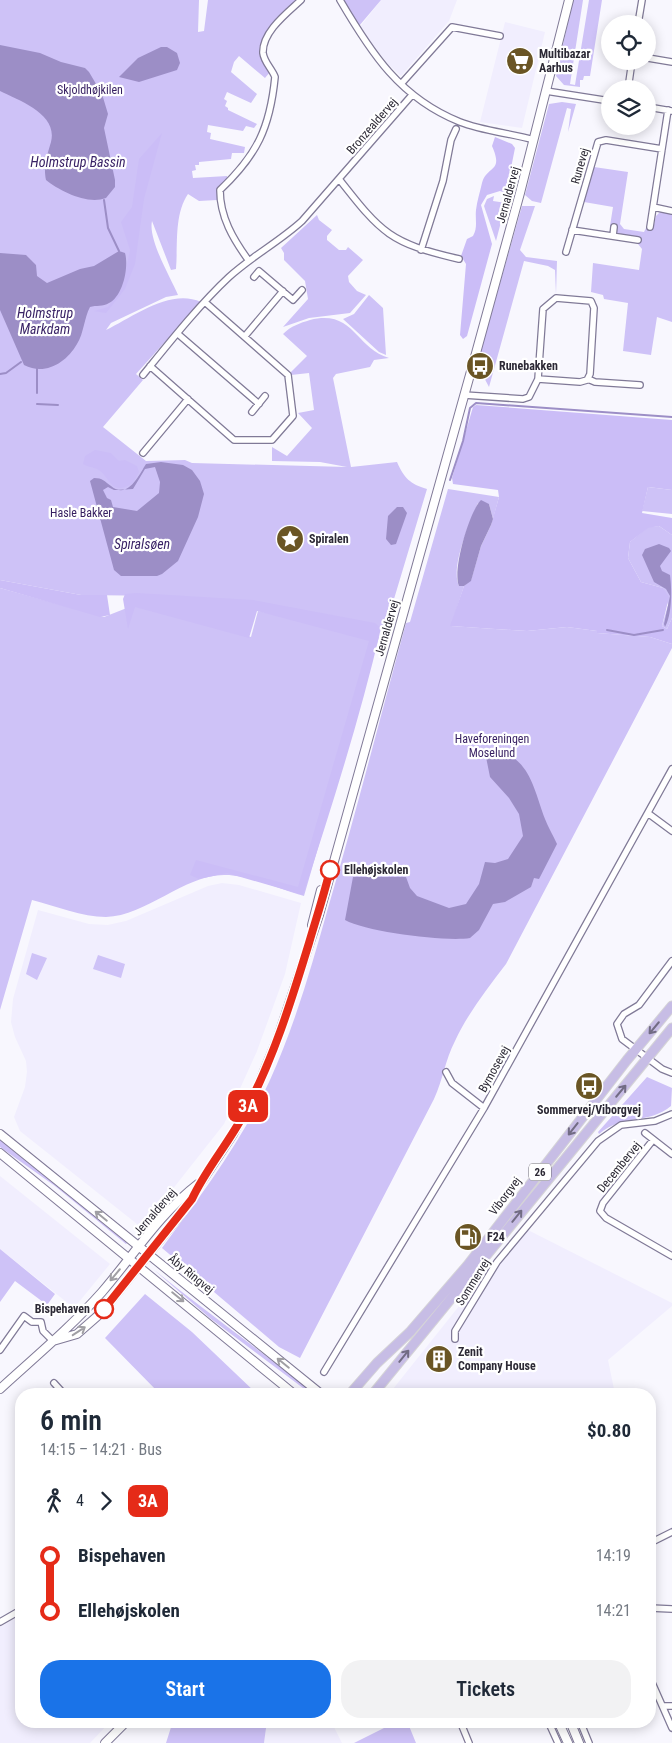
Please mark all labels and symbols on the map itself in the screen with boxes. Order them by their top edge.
supermarket icon: Multibazar Aarhus [505,46,535,76]
place label: Multibazar Aarhus [539,47,590,75]
park label: Skjoldhøjkilen [57,83,123,97]
street label: Bronzealdervej [344,95,400,157]
street label: Runevej [568,146,592,186]
water label: Holmstrup Bassin [30,154,126,170]
street label: Jernaldervej [494,165,522,225]
water label: Holmstrup Markdam [17,305,73,337]
bus stop icon: Runebakken [465,351,495,381]
place label: Runebakken [499,359,558,373]
park label: Hasle Bakker [50,506,112,520]
place icon: Spiralen [275,524,305,554]
place label: Spiralen [309,532,349,546]
water label: Spiralsøen [114,536,170,552]
street label: Jernaldervej [372,598,402,658]
park label: Haveforeningen Moselund [455,732,529,760]
marker: Ellehøjskolen [320,860,340,880]
place label: Ellehøjskolen [344,863,408,877]
one-way arrow [649,1021,660,1034]
street label: Bymosevej [476,1043,512,1095]
bus stop icon: Sommervej/Viborgvej [574,1071,604,1101]
one-way arrow [615,1084,626,1097]
line badge: 3A [226,1090,270,1122]
place label: Sommervej/Viborgvej [537,1103,641,1117]
one-way arrow [568,1122,579,1135]
street label: Decembervej [594,1139,644,1195]
road number: 26 [529,1164,551,1180]
street label: Viborgvej [486,1174,524,1218]
street label: Jernaldervej [131,1185,179,1239]
one-way arrow [512,1210,523,1223]
one-way arrow [95,1211,108,1222]
fuel station icon: F24 [453,1222,483,1252]
place label: F24 [487,1230,505,1244]
street label: Åby Ringvej [165,1250,218,1297]
street label: Sommervej [453,1256,493,1308]
one-way arrow [110,1269,121,1282]
one-way arrow [171,1291,184,1302]
marker: Bispehaven [94,1299,114,1319]
place label: Bispehaven [35,1302,90,1316]
one-way arrow [72,1325,86,1336]
building icon: Zenit Company House [424,1344,454,1374]
place label: Zenit Company House [458,1345,536,1373]
one-way arrow [398,1350,409,1363]
one-way arrow [277,1358,290,1369]

